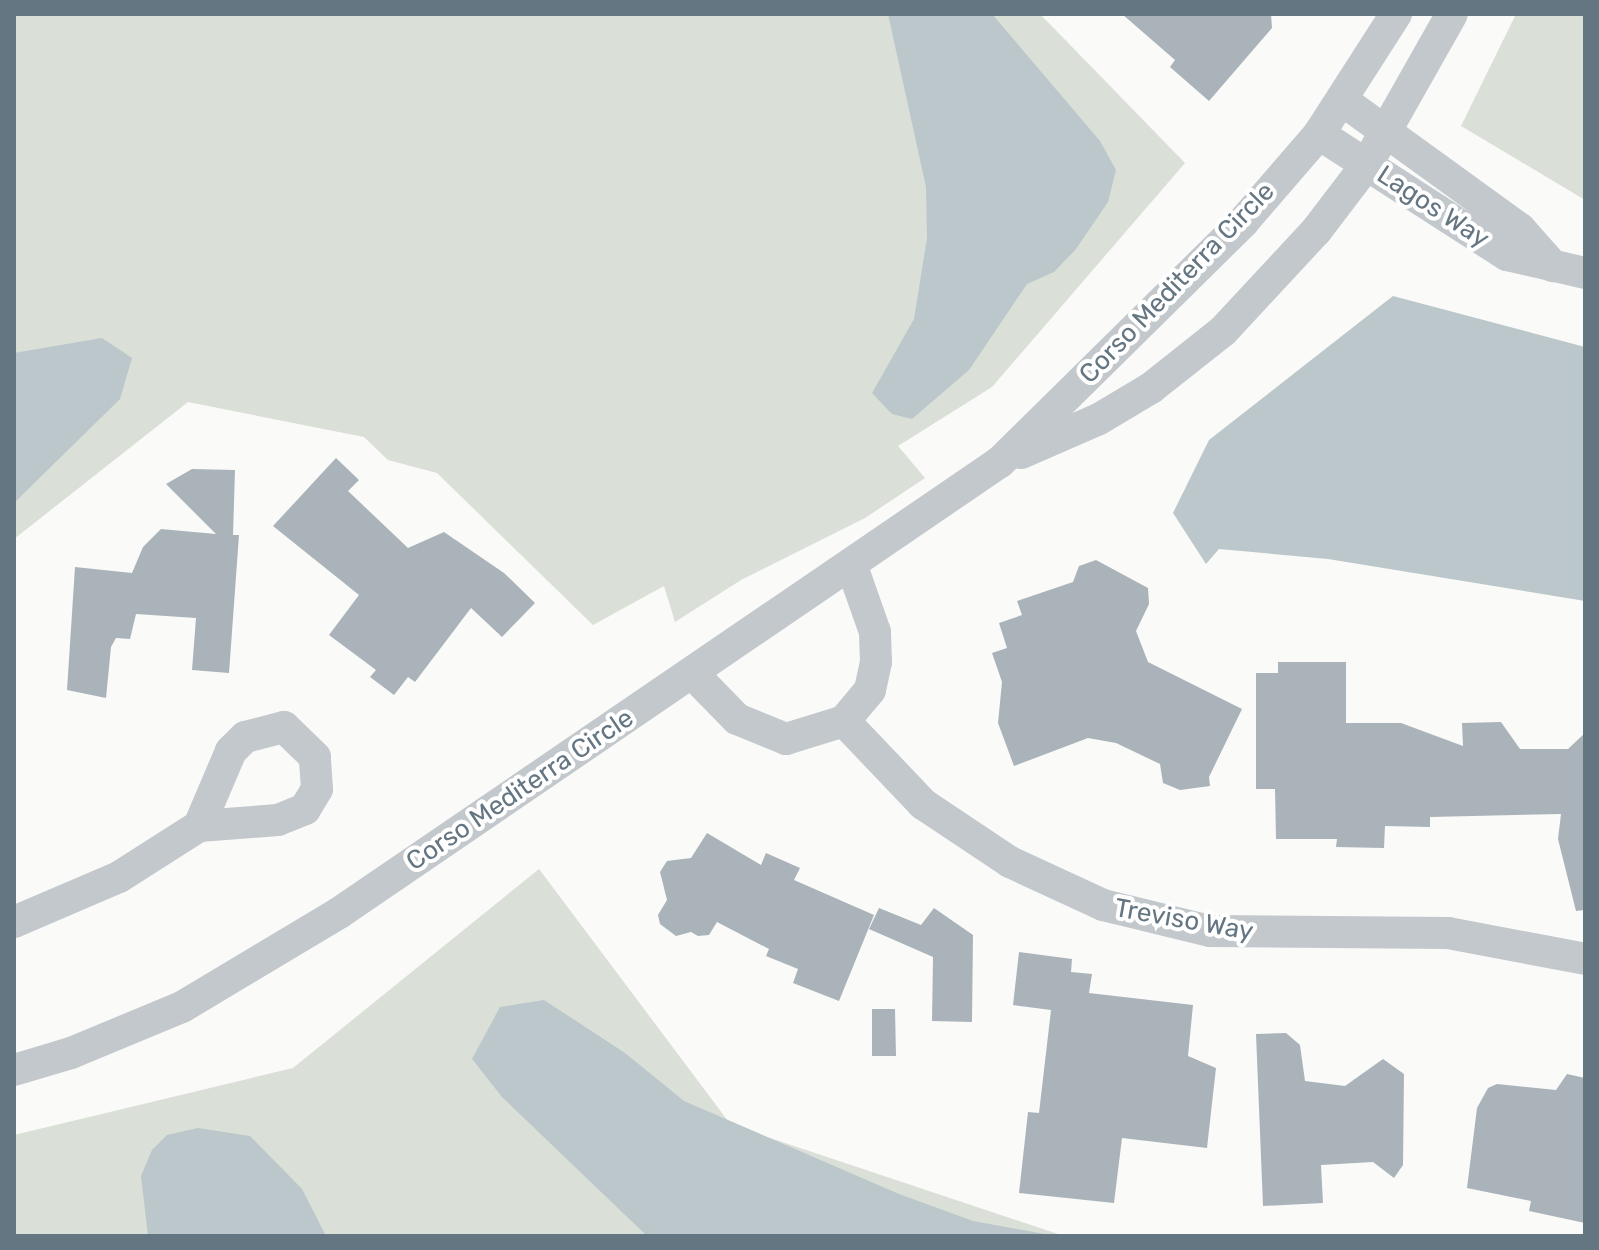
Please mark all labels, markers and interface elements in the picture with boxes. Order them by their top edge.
street label: Lagos Way [1371,159,1495,255]
street label: Corso Mediterra Circle [1073,176,1281,390]
street label: Corso Mediterra Circle [401,702,639,878]
street label: Treviso Way [1112,892,1256,948]

